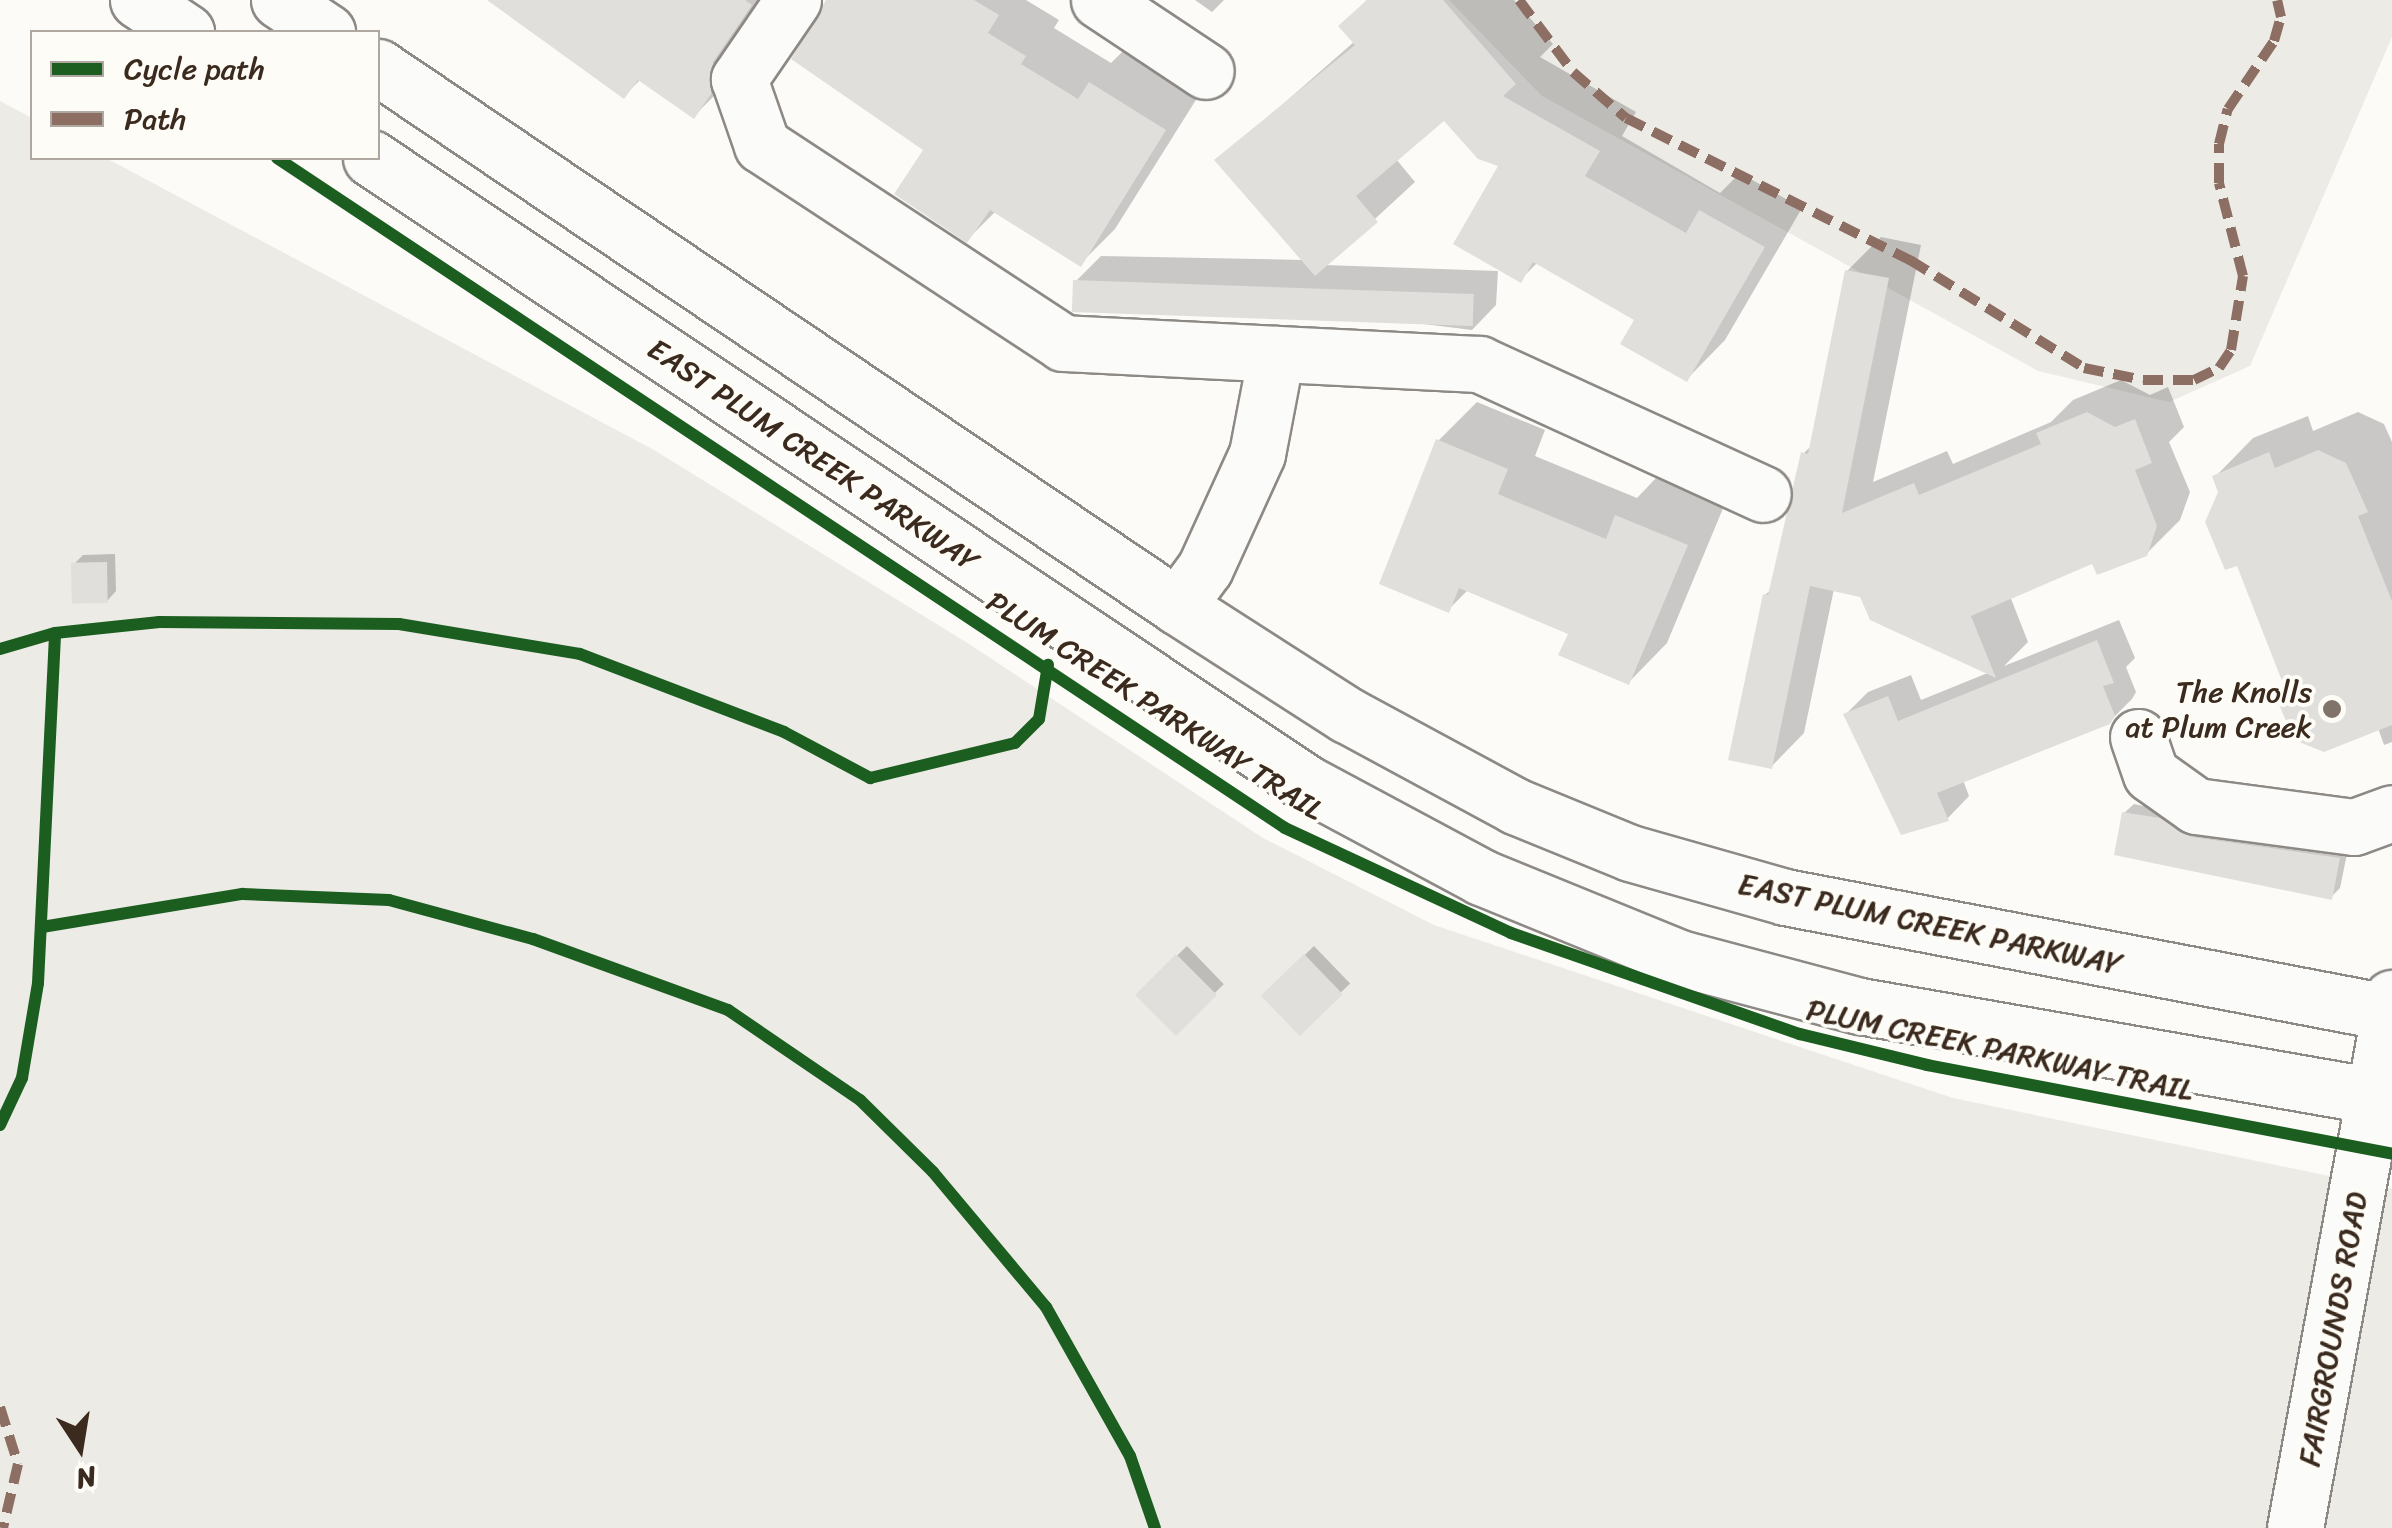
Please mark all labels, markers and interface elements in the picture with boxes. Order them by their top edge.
legend [30,30,380,160]
text: Cycle path [124,42,265,96]
text: Path [124,92,186,146]
street label: EAST PLUM CREEK PARKWAY [642,332,984,578]
street label: PLUM CREEK PARKWAY TRAIL [980,584,1330,828]
place label: The Knolls at Plum Creek [2125,674,2312,744]
marker: The Knolls at Plum Creek [2321,698,2343,720]
street label: EAST PLUM CREEK PARKWAY [1737,866,2123,982]
street label: PLUM CREEK PARKWAY TRAIL [1804,991,2196,1109]
street label: FAIRGROUNDS ROAD [2291,1189,2375,1469]
north arrow [30,1398,130,1498]
text: N [72,1452,101,1504]

